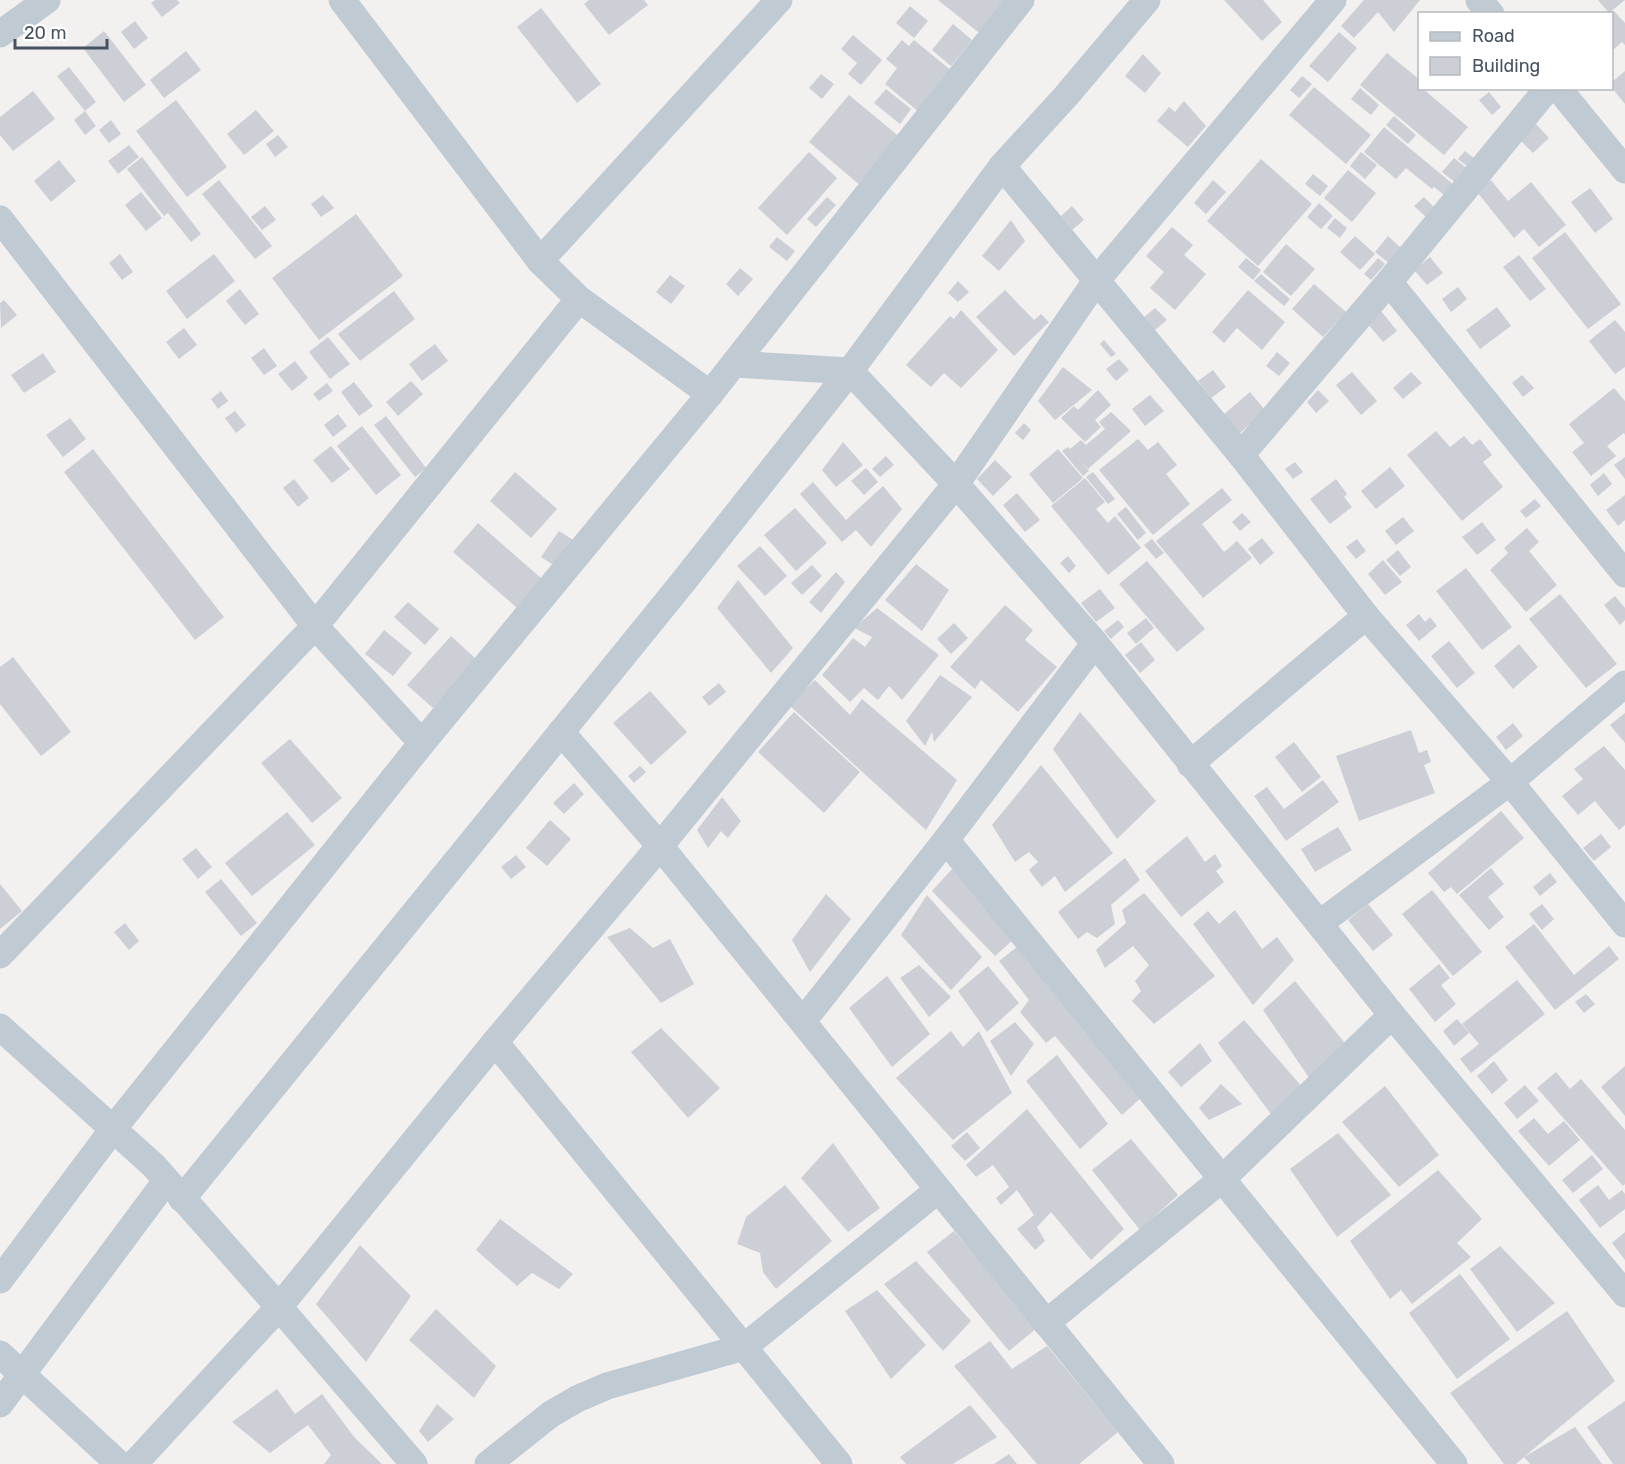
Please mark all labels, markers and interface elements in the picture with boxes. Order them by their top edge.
scale bar [15,12,106,50]
legend [1418,12,1613,90]
text: 20 m [24,22,66,44]
text: Road [1472,25,1515,47]
text: Building [1472,55,1540,77]

